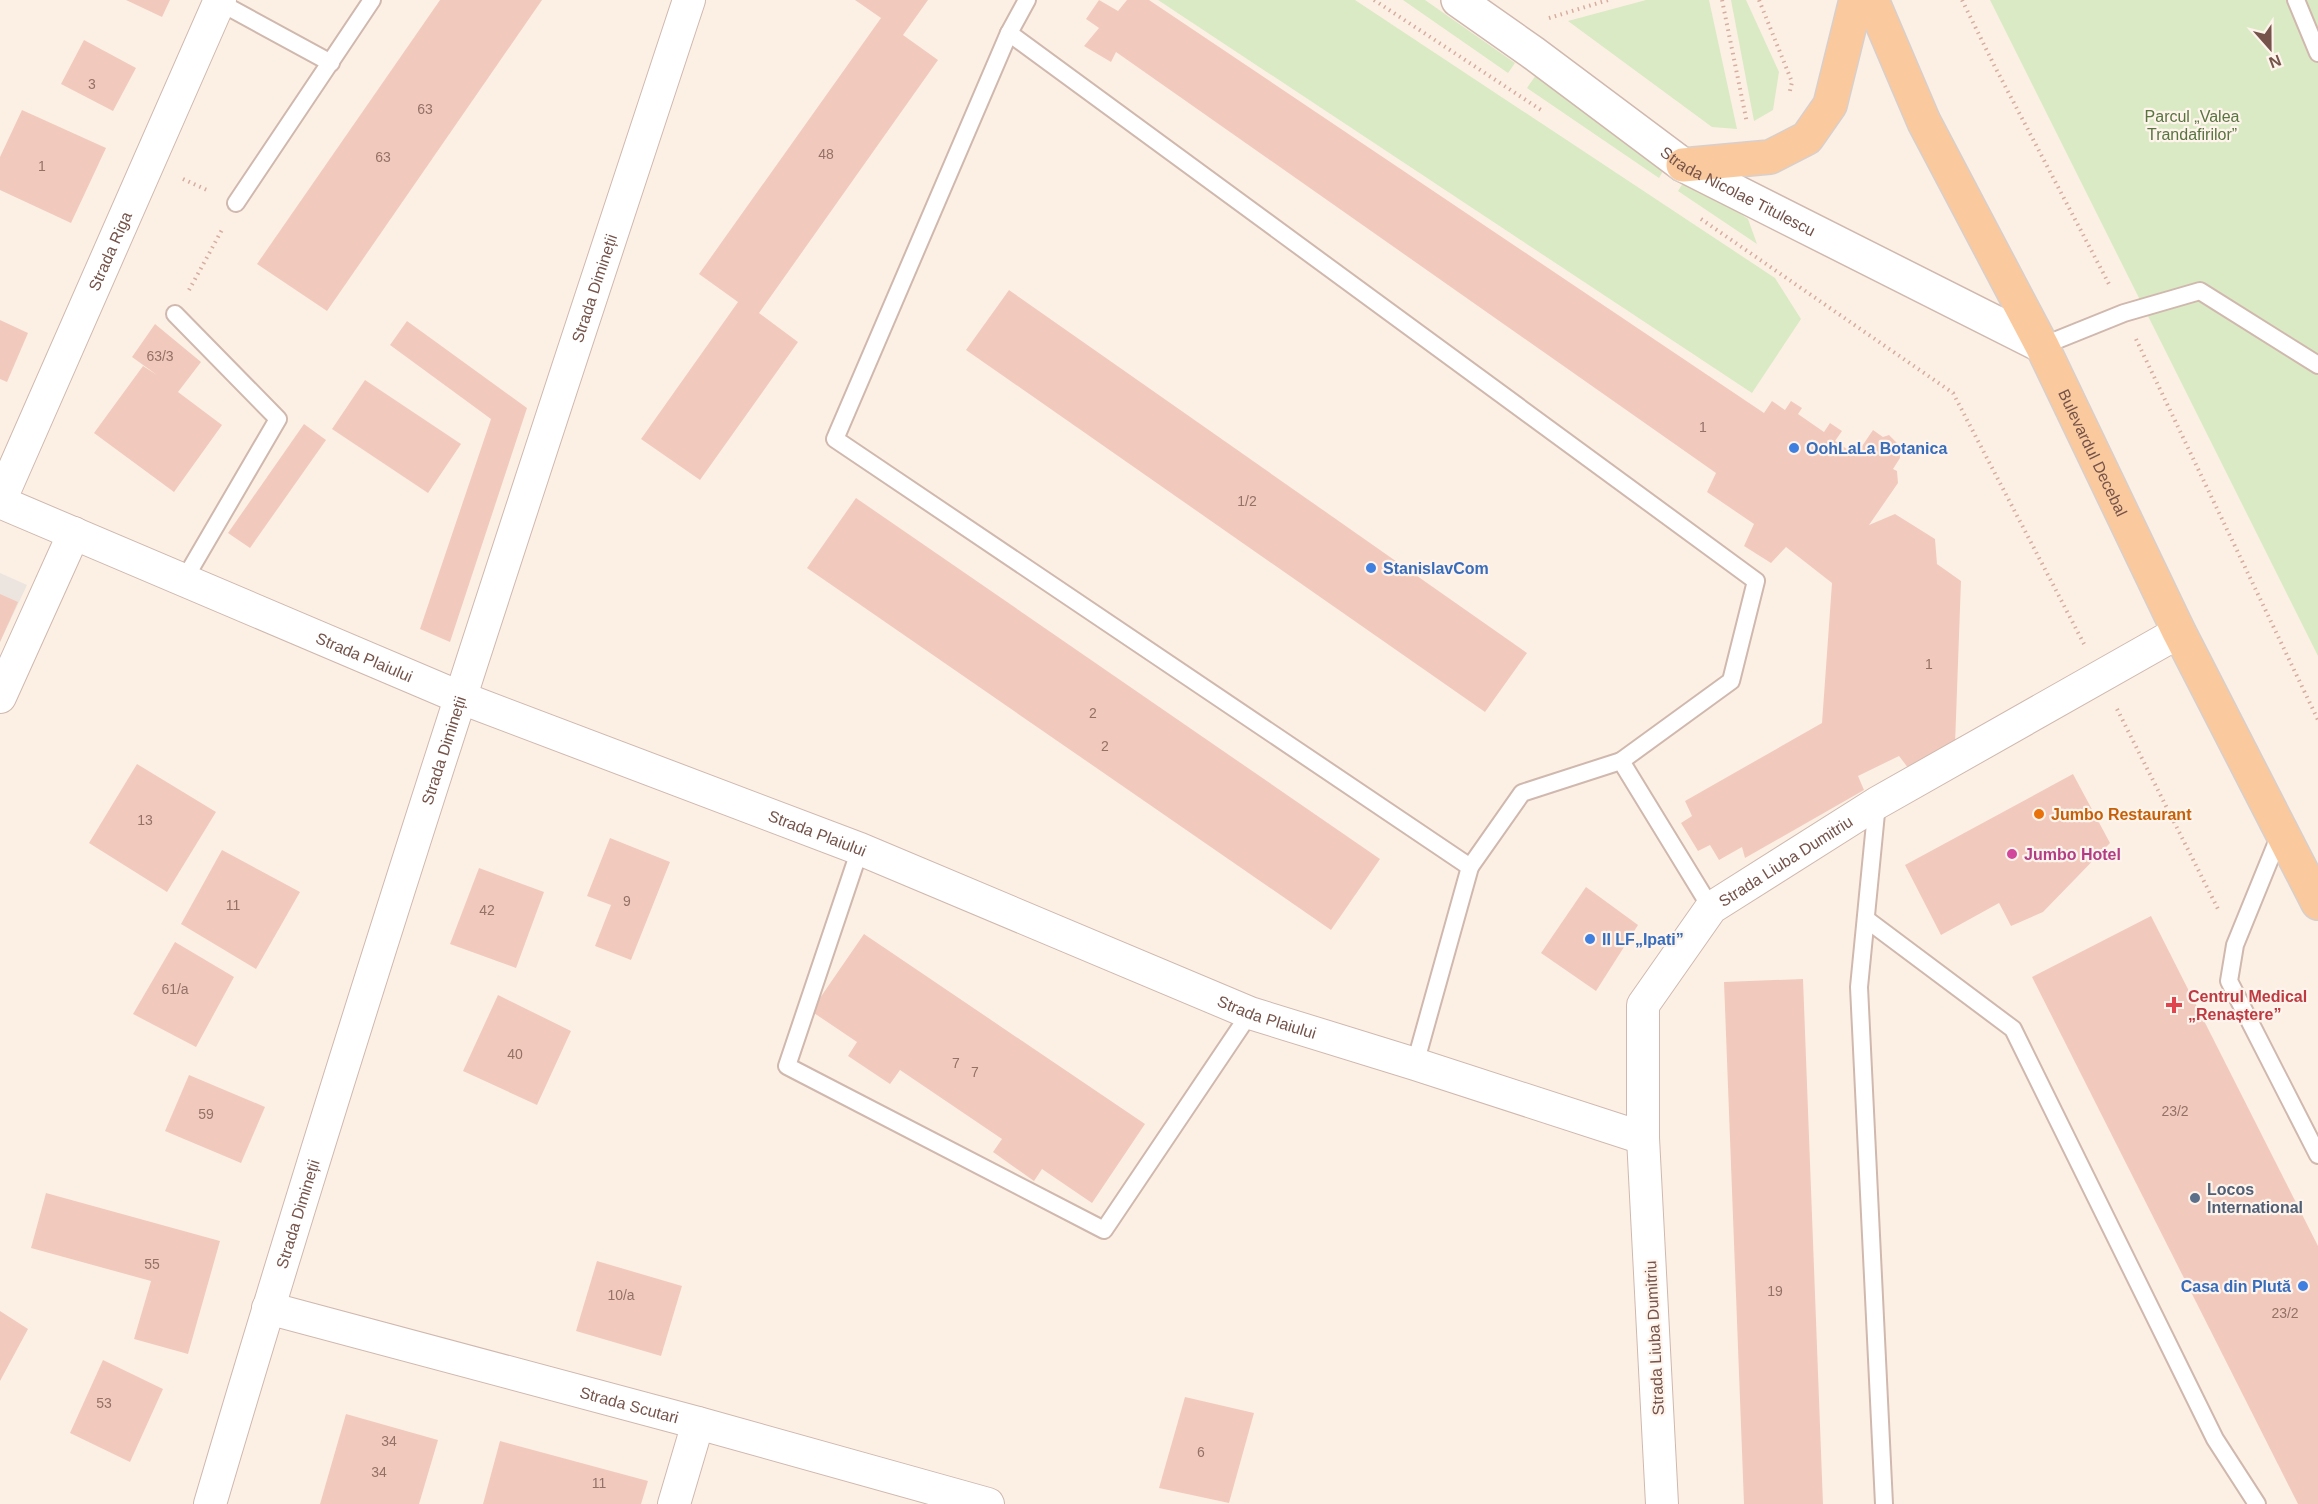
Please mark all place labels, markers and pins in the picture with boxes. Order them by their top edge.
place label: OohLaLa Botanica [1806,440,1947,457]
marker: OohLaLa Botanica [1787,441,1801,455]
place label: StanislavCom [1383,560,1489,577]
marker: StanislavCom [1364,561,1378,575]
place label: Jumbo Restaurant [2051,806,2192,823]
marker: Jumbo Restaurant [2032,807,2046,821]
place label: Jumbo Hotel [2024,846,2121,863]
marker: Jumbo Hotel [2005,847,2019,861]
place label: II LF„Ipati” [1602,931,1684,948]
marker: II LF„Ipati” [1583,932,1597,946]
place label: Centrul Medical „Renaștere” [2188,988,2307,1023]
marker: Centrul Medical „Renaștere” [2165,996,2183,1014]
place label: Locos International [2207,1181,2303,1216]
marker: Locos International [2188,1191,2202,1205]
place label: Casa din Plută [2181,1278,2291,1295]
marker: Casa din Plută [2296,1279,2310,1293]

